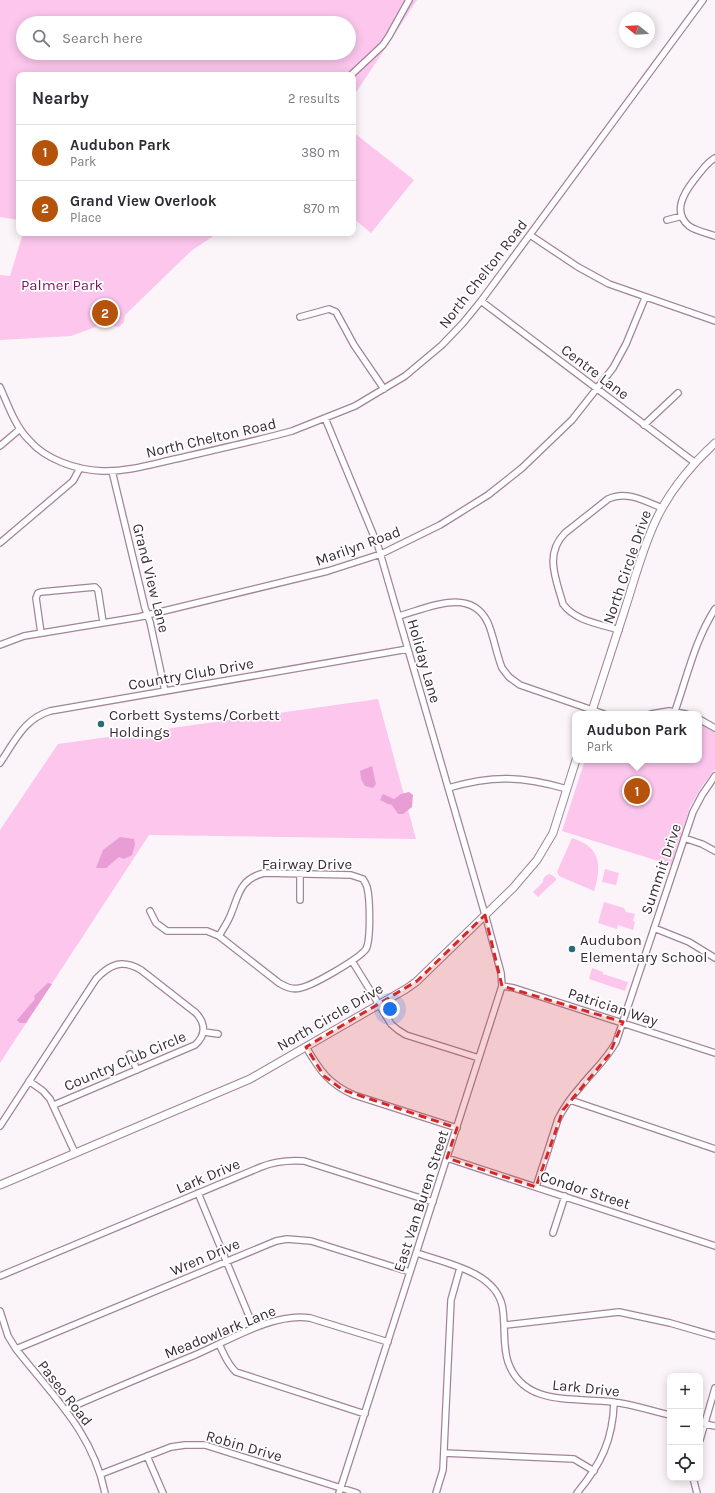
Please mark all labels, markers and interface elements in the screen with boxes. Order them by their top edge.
north arrow [619,12,655,48]
search box [16,16,356,60]
icon: search [30,27,52,49]
text: Search here [62,29,143,47]
text: Nearby [32,88,89,108]
text: 2 results [288,91,340,106]
text: Audubon Park [70,136,170,154]
text: 1 [43,145,47,160]
text: 380 m [301,145,340,160]
text: Park [70,154,96,169]
text: Grand View Overlook [70,192,217,210]
text: 2 [41,201,49,216]
text: 870 m [303,201,340,216]
text: Place [70,210,101,225]
street label: North Chelton Road [435,216,531,332]
park label: Palmer Park [21,276,103,294]
pin: 2 [92,298,118,328]
street label: Centre Lane [558,341,632,403]
street label: North Chelton Road [144,414,278,462]
street label: North Circle Drive [599,508,655,626]
street label: Grand View Lane [129,522,173,634]
street label: Marilyn Road [313,522,403,570]
street label: Holiday Lane [403,617,445,705]
street label: Country Club Drive [127,654,255,694]
place label: Corbett Systems/Corbett Holdings [109,706,280,741]
popup [572,711,702,763]
marker: Corbett Systems/Corbett Holdings [96,719,106,729]
text: Audubon Park [587,721,687,739]
text: Park [587,739,613,754]
pin: 1 [624,776,650,806]
street label: Summit Drive [637,821,685,917]
street label: Fairway Drive [262,855,352,873]
place label: Audubon Elementary School [580,931,707,966]
marker: Audubon Elementary School [567,944,577,954]
street label: North Circle Drive [274,979,386,1055]
street label: Patrician Way [566,984,660,1030]
your location [380,999,400,1019]
street label: Country Club Circle [61,1027,189,1095]
street label: East Van Buren Street [390,1128,453,1274]
street label: Lark Drive [173,1154,243,1198]
street label: Condor Street [538,1167,633,1213]
street label: Wren Drive [168,1234,242,1280]
street label: Meadowlark Lane [162,1301,278,1363]
street label: Paseo Road [34,1357,96,1429]
map controls [667,1373,703,1481]
button: + [667,1373,703,1409]
street label: Lark Drive [551,1376,621,1400]
button: − [667,1409,703,1445]
street label: Robin Drive [204,1427,284,1465]
button: locate [667,1445,703,1481]

